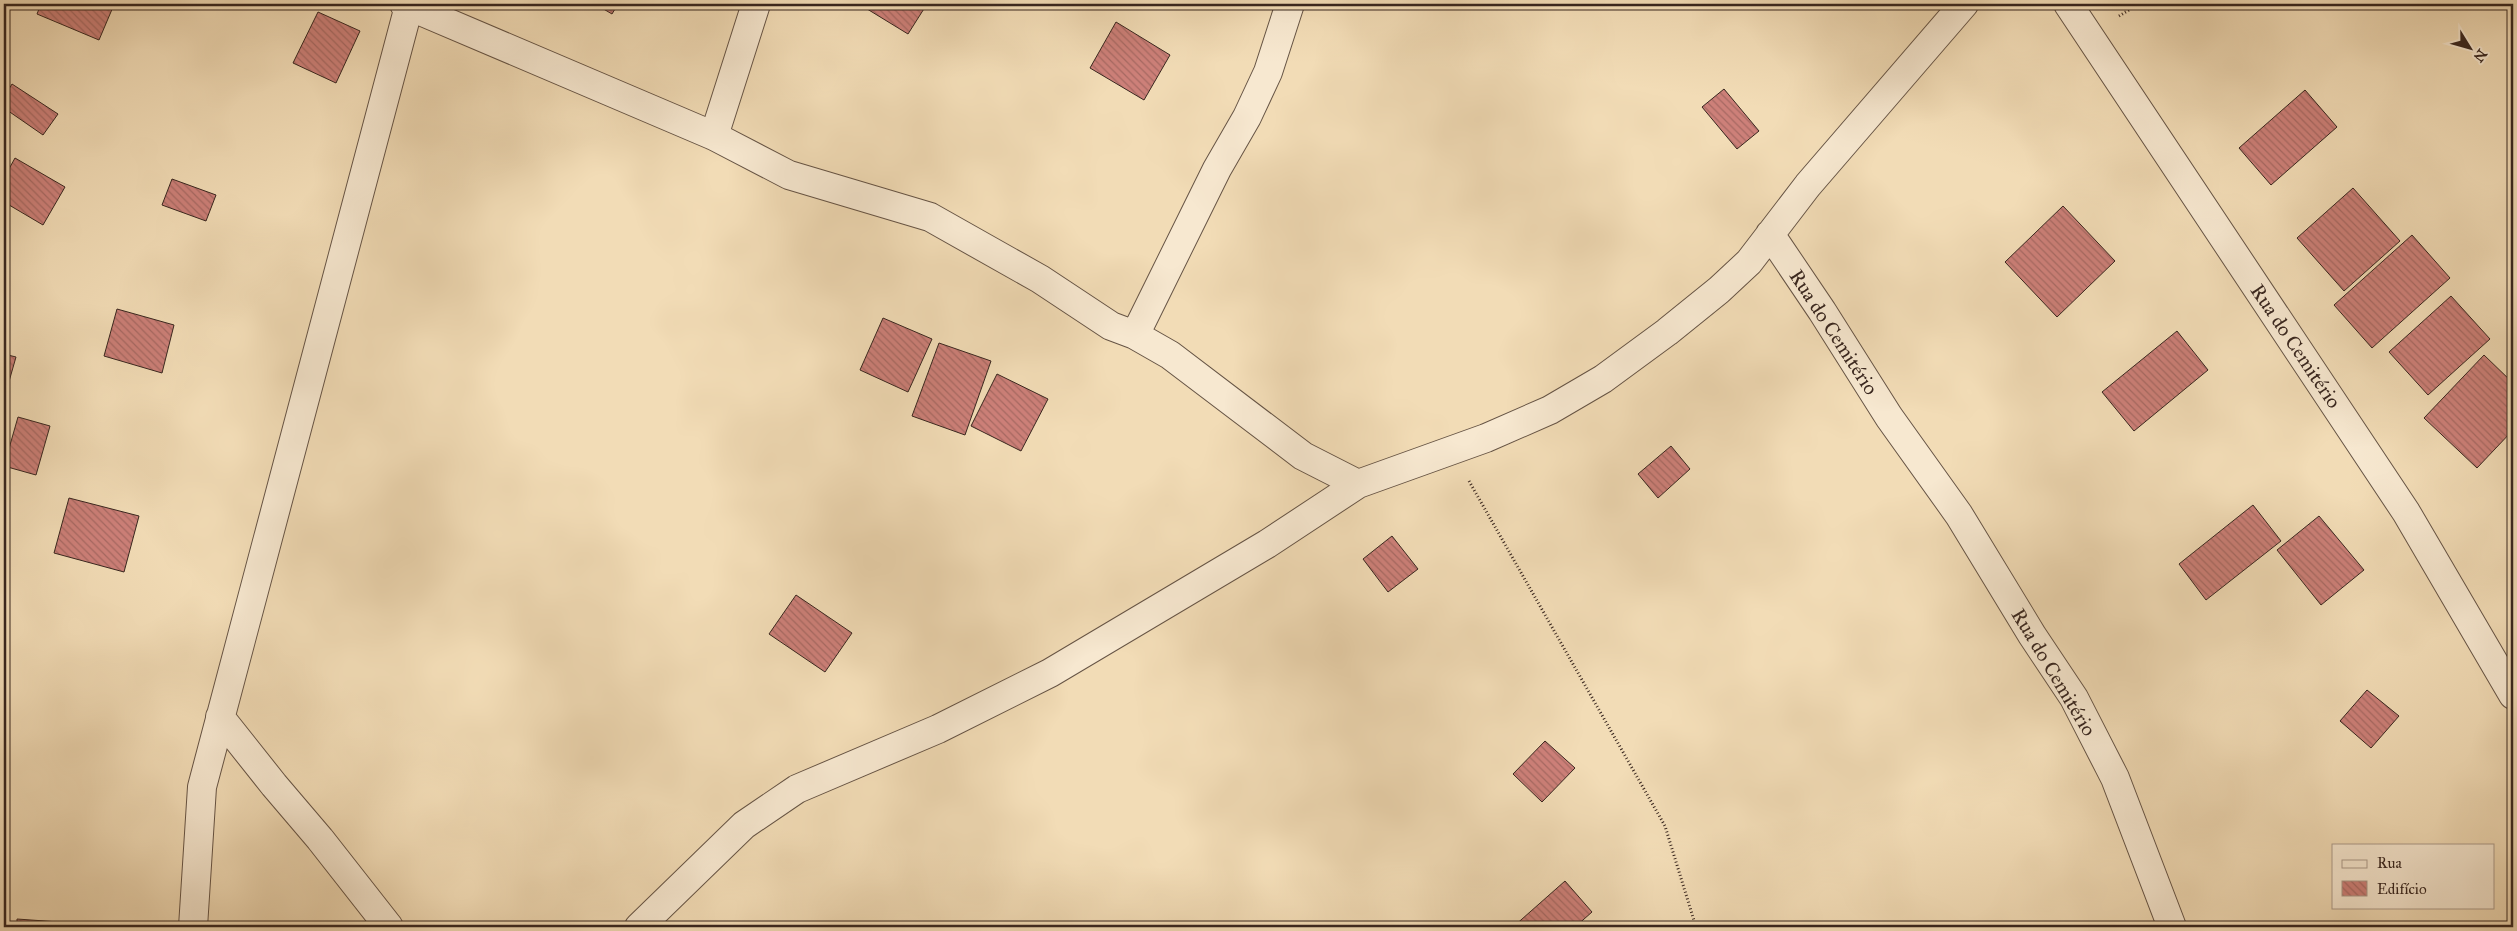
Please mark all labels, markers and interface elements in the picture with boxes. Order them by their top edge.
north arrow [2444,22,2494,72]
text: N [2470,46,2490,65]
street label: Rua do Cemitério [1785,265,1883,399]
street label: Rua do Cemitério [2246,279,2346,413]
street label: Rua do Cemitério [2006,604,2102,740]
legend [2332,844,2494,908]
text: Rua [2377,854,2402,872]
text: Edifício [2377,880,2427,898]

